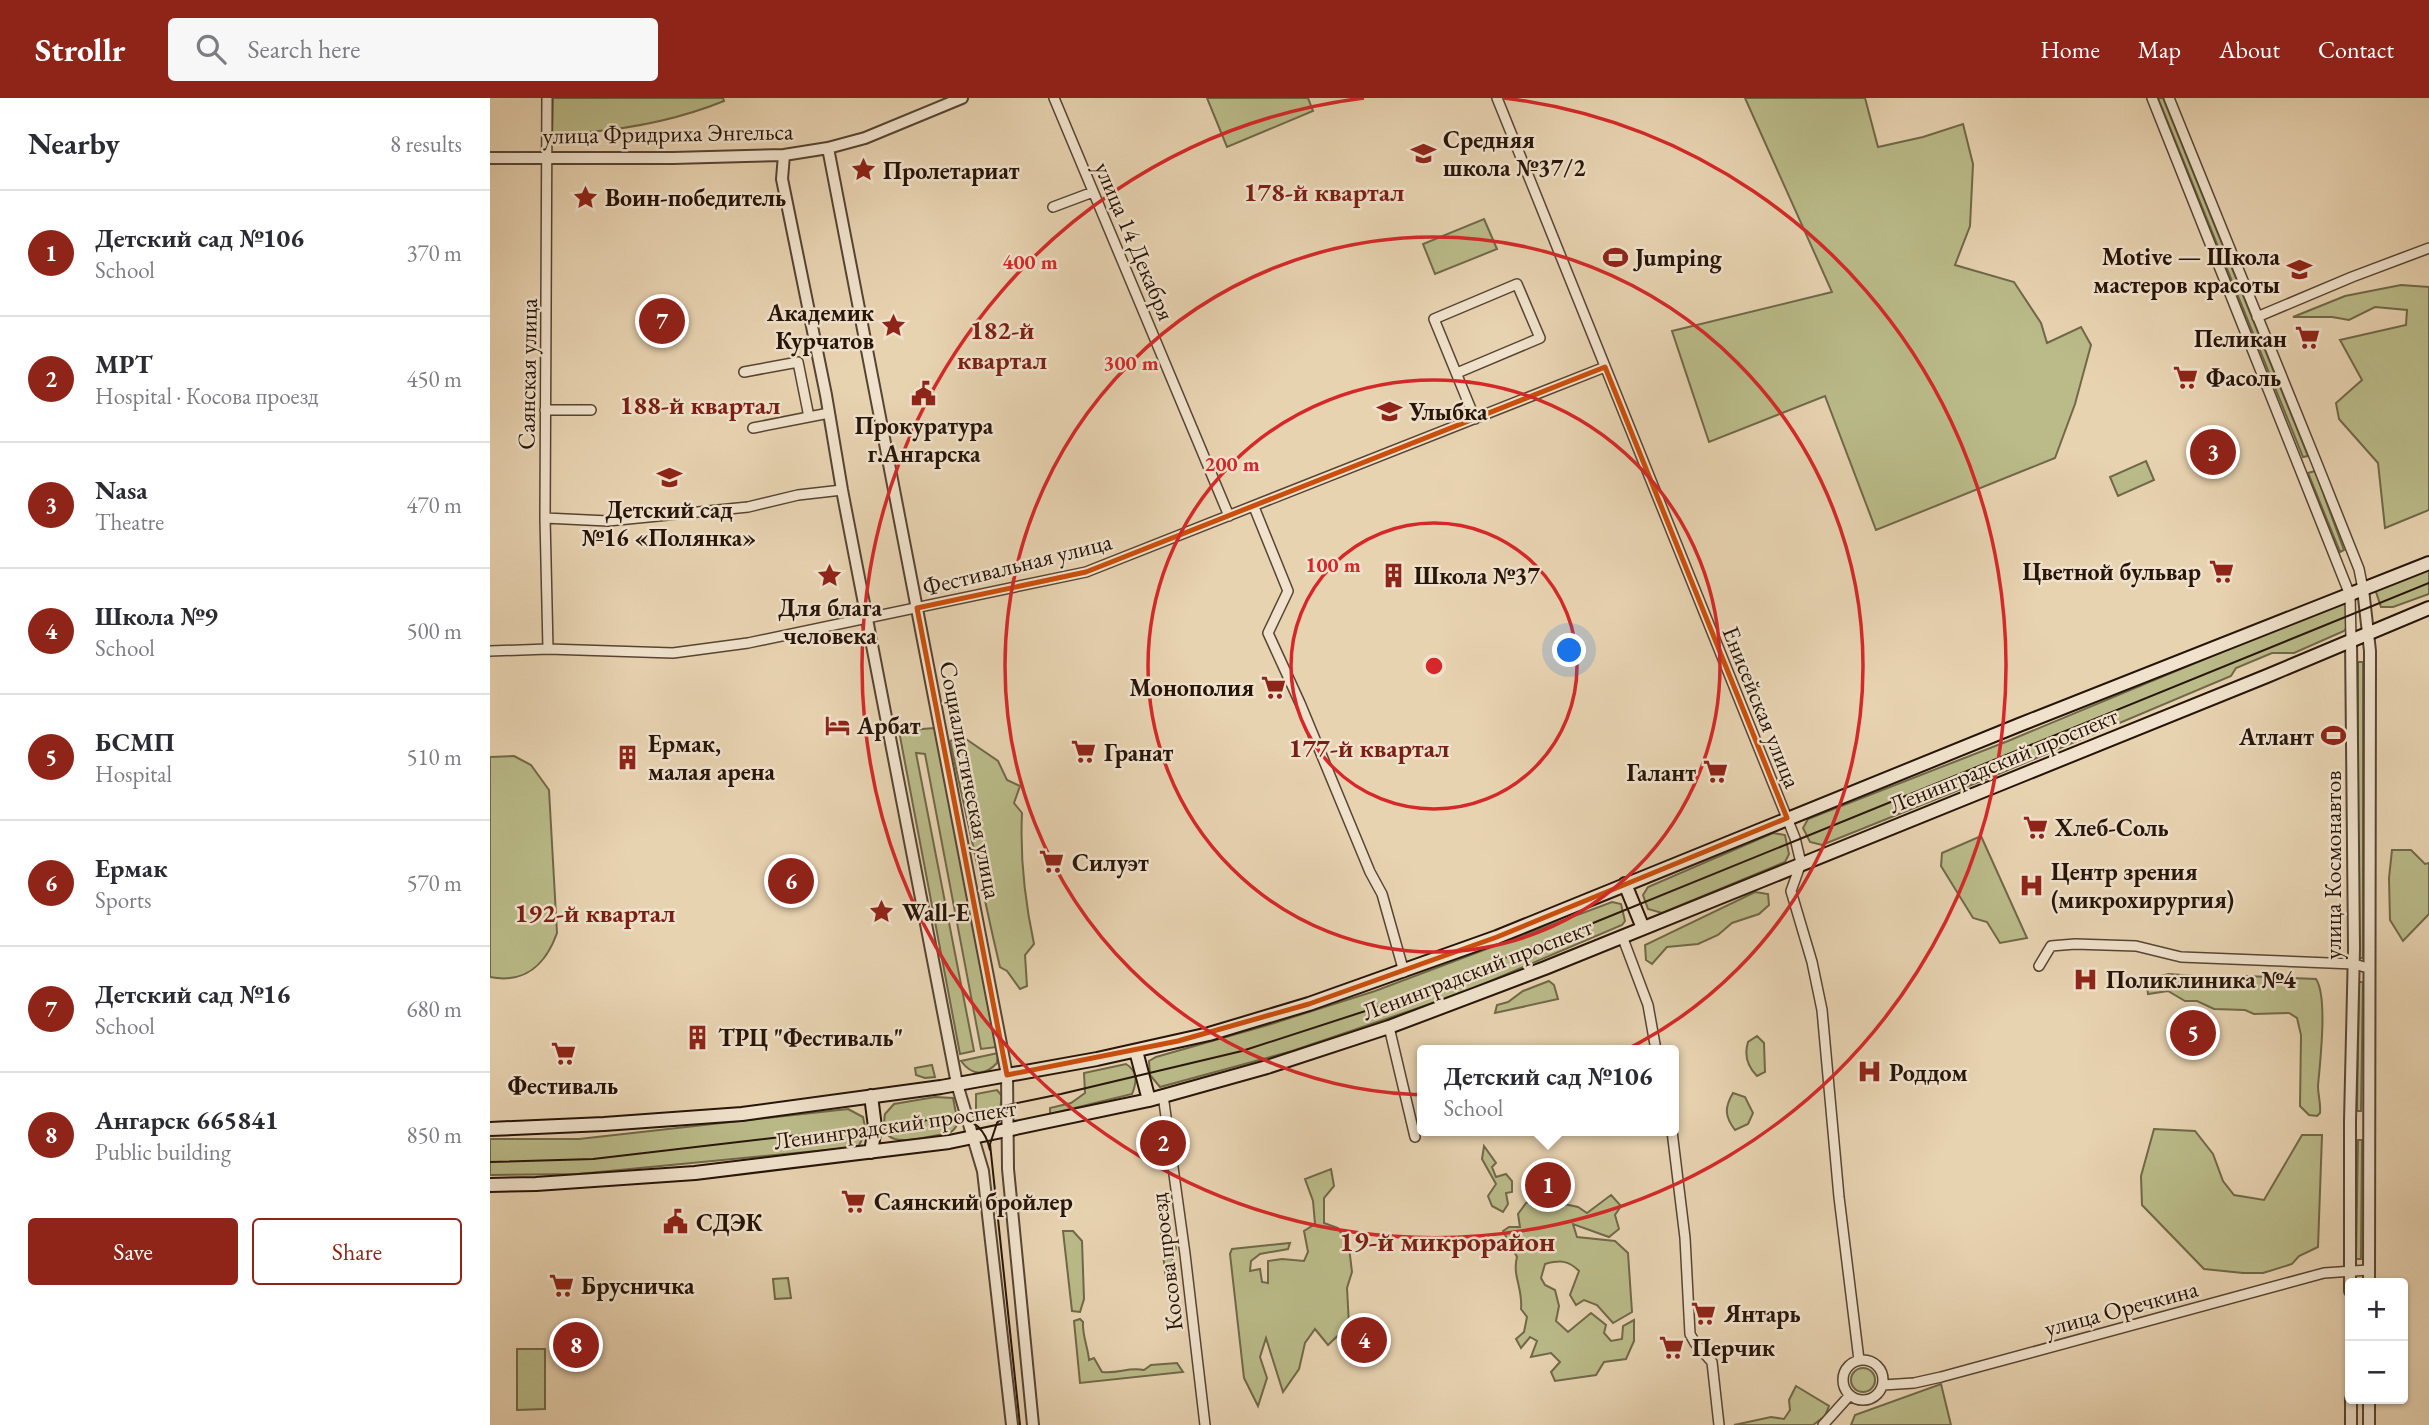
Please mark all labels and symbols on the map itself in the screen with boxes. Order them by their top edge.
street label: улица Фридриха Энгельса [542,115,794,151]
place label: Средняя школа №37/2 [1443,124,1586,183]
school or university icon: Средняя школа №37/2 [1409,139,1437,167]
place label: Пролетариат [883,155,1020,186]
place icon: Пролетариат [849,156,877,184]
street label: улица 14 Декабря [1088,157,1182,325]
district label: 178-й квартал [1243,175,1405,209]
place label: Воин-победитель [605,182,786,213]
place icon: Воин-победитель [571,183,599,211]
place label: Motive — Школа мастеров красоты [2093,241,2280,300]
place label: Jumping [1633,242,1723,274]
sports icon: Jumping [1601,243,1629,271]
text: 400 m [1002,248,1058,275]
school or university icon: Motive — Школа мастеров красоты [2286,256,2314,284]
pin: 7 [639,295,685,347]
place label: Академик Курчатов [766,297,875,357]
street label: Саянская улица [510,298,544,450]
place icon: Академик Курчатов [880,312,908,340]
district label: 182-й квартал [957,313,1047,377]
place label: Пеликан [2194,323,2287,354]
supermarket icon: Пеликан [2293,324,2321,352]
text: 300 m [1103,349,1159,376]
place label: Фасоль [2206,362,2281,393]
supermarket icon: Фасоль [2172,363,2200,391]
public building icon: Прокуратура г.Ангарска [910,380,938,408]
district label: 188-й квартал [619,388,781,422]
place label: Улыбка [1408,396,1488,427]
school or university icon: Улыбка [1375,397,1403,425]
place label: Прокуратура г.Ангарска [855,410,994,469]
pin: 3 [2190,426,2236,478]
text: 200 m [1204,450,1260,477]
school or university icon: Детский сад №16 «Полянка» [655,464,683,492]
place label: Детский сад №16 «Полянка» [582,494,756,553]
street label: Фестивальная улица [919,525,1115,603]
text: 100 m [1305,551,1361,578]
place label: Цветной бульвар [2022,556,2201,588]
supermarket icon: Цветной бульвар [2207,557,2235,585]
place label: Школа №37 [1414,560,1540,591]
building icon: Школа №37 [1380,561,1408,589]
place icon: Для блага человека [816,562,844,590]
place label: Для блага человека [778,592,883,651]
street label: Енисейская улица [1715,622,1809,793]
your location [1552,633,1586,667]
centre of rings [1422,654,1446,678]
street label: Социалистическая улица [933,658,1009,902]
place label: Монополия [1129,672,1254,703]
supermarket icon: Монополия [1260,673,1288,701]
street label: Ленинградский проспект [1884,700,2122,820]
place label: Арбат [856,710,921,741]
hotel icon: Арбат [823,711,851,739]
place label: Атлант [2238,721,2314,752]
sports icon: Атлант [2320,722,2348,750]
place label: Ермак, малая арена [648,728,776,787]
district label: 177-й квартал [1288,731,1450,765]
place label: Гранат [1104,737,1174,768]
supermarket icon: Гранат [1070,738,1098,766]
building icon: Ермак, малая арена [614,743,642,771]
place label: Галант [1627,757,1696,788]
supermarket icon: Галант [1702,758,1730,786]
street label: улица Космонавтов [2317,771,2348,959]
place label: Хлеб-Соль [2054,812,2169,843]
supermarket icon: Хлеб-Соль [2021,813,2049,841]
place label: Силуэт [1072,847,1149,879]
supermarket icon: Силуэт [1038,848,1066,876]
pin: 6 [768,855,814,907]
place label: Центр зрения (микрохирургия) [2051,856,2234,916]
hospital icon: Центр зрения (микрохирургия) [2017,871,2045,899]
district label: 192-й квартал [514,896,676,930]
place label: Wall-E [902,897,970,928]
place icon: Wall-E [868,898,896,926]
street label: Ленинградский проспект [1357,911,1597,1027]
place label: Поликлиника №4 [2106,964,2296,995]
hospital icon: Поликлиника №4 [2072,965,2100,993]
pin: 5 [2170,1007,2216,1059]
place label: ТРЦ "Фестиваль" [718,1022,903,1053]
building icon: ТРЦ "Фестиваль" [684,1023,712,1051]
supermarket icon: Фестиваль [549,1040,577,1068]
place label: Роддом [1889,1057,1968,1088]
hospital icon: Роддом [1855,1058,1883,1086]
place label: Фестиваль [508,1070,618,1101]
street label: Ленинградский проспект [772,1092,1018,1156]
pin: 2 [1140,1117,1186,1169]
pin: 1 [1525,1159,1571,1211]
place label: Саянский бройлер [874,1186,1073,1217]
supermarket icon: Саянский бройлер [840,1187,868,1215]
street label: Косова проезд [1142,1191,1190,1333]
place label: СДЭК [696,1207,764,1238]
public building icon: СДЭК [662,1208,690,1236]
district label: 19-й микрорайон [1339,1223,1555,1259]
place label: Брусничка [581,1270,695,1302]
supermarket icon: Брусничка [547,1271,575,1299]
street label: улица Оречкина [2041,1272,2202,1343]
place label: Янтарь [1723,1298,1801,1329]
supermarket icon: Янтарь [1690,1299,1718,1327]
pin: 4 [1341,1314,1387,1366]
pin: 8 [553,1319,599,1371]
place label: Перчик [1692,1332,1776,1363]
supermarket icon: Перчик [1658,1333,1686,1361]

